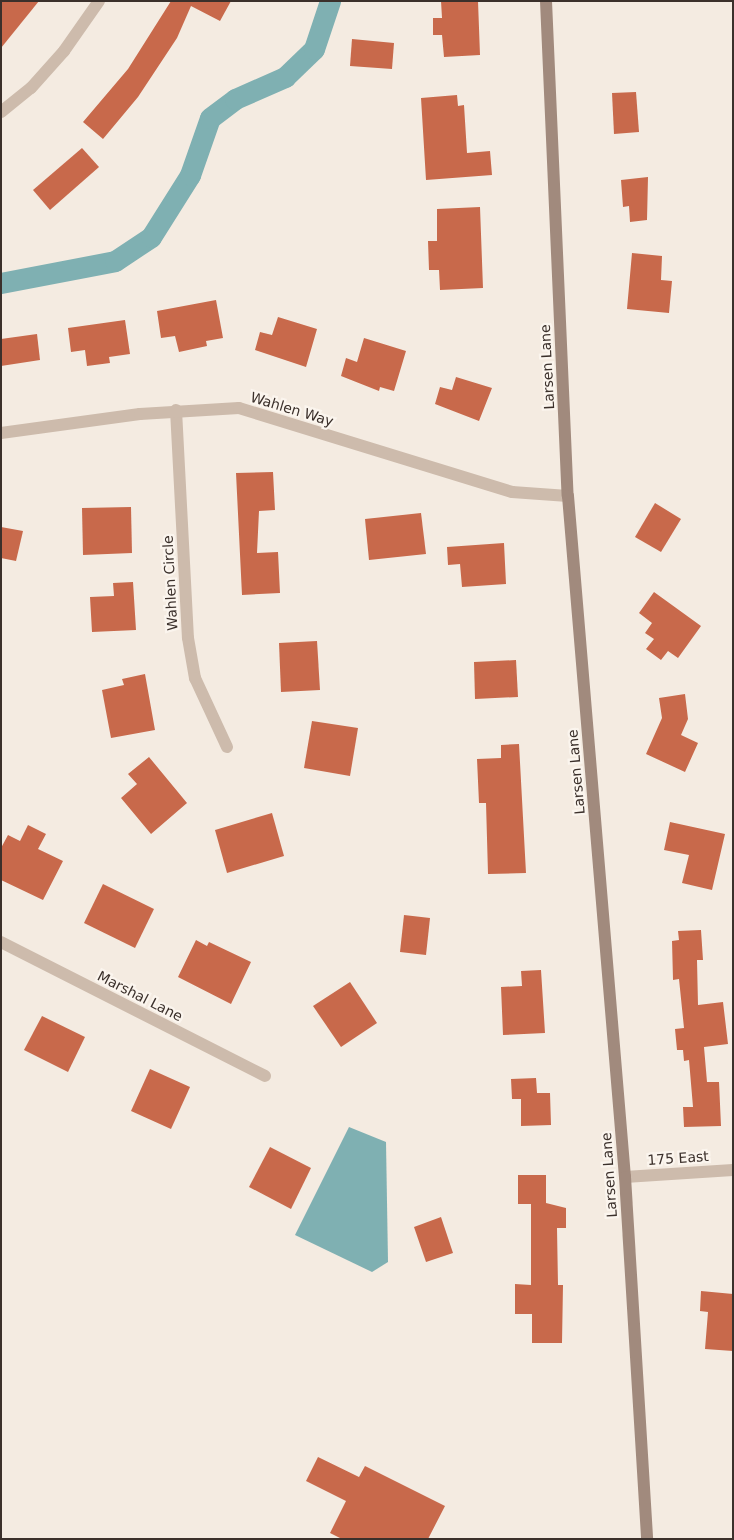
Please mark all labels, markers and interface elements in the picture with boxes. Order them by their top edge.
street label: Larsen Lane [536,324,558,410]
street label: Wahlen Way [248,388,336,430]
street label: Wahlen Circle [159,535,181,631]
street label: Larsen Lane [564,729,588,815]
street label: Marshal Lane [95,967,185,1025]
street label: Larsen Lane [598,1132,620,1218]
street label: 175 East [647,1147,709,1169]

